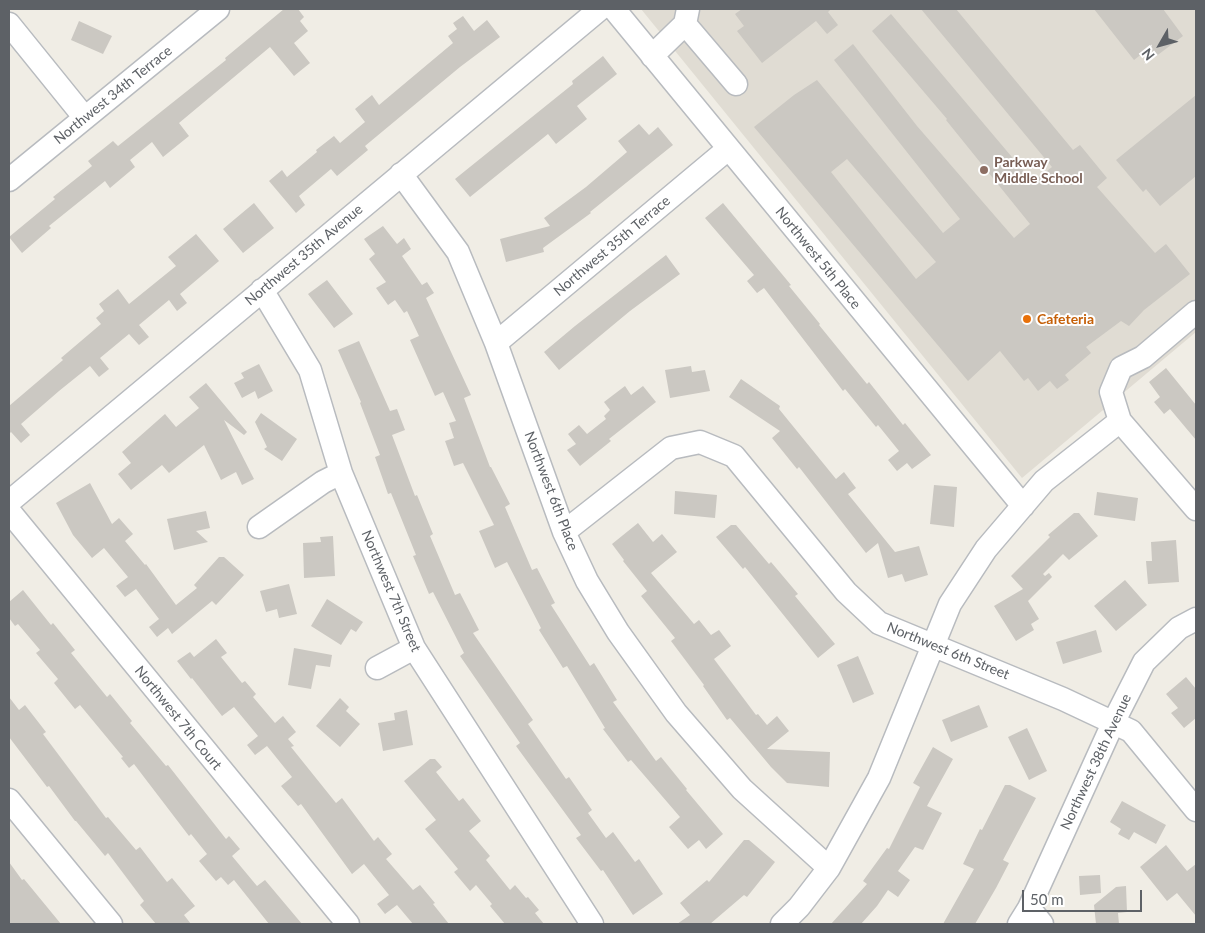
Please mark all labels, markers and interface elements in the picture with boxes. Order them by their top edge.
north arrow [1135,20,1185,70]
street label: Northwest 34th Terrace [51,42,175,148]
text: N [1138,45,1158,64]
place label: Parkway Middle School [994,154,1083,186]
marker: Parkway Middle School [978,164,990,176]
street label: Northwest 35th Terrace [550,192,674,300]
street label: Northwest 35th Avenue [242,201,366,309]
street label: Northwest 5th Place [772,204,864,312]
place label: Cafeteria [1037,311,1094,327]
marker: Cafeteria [1021,313,1033,325]
street label: Northwest 6th Place [521,429,581,553]
street label: Northwest 7th Street [358,528,424,654]
street label: Northwest 6th Street [884,619,1012,683]
street label: Northwest 7th Court [131,663,225,773]
street label: Northwest 38th Avenue [1057,691,1135,833]
scale bar [1025,880,1145,912]
text: 50 m [1030,890,1064,908]

